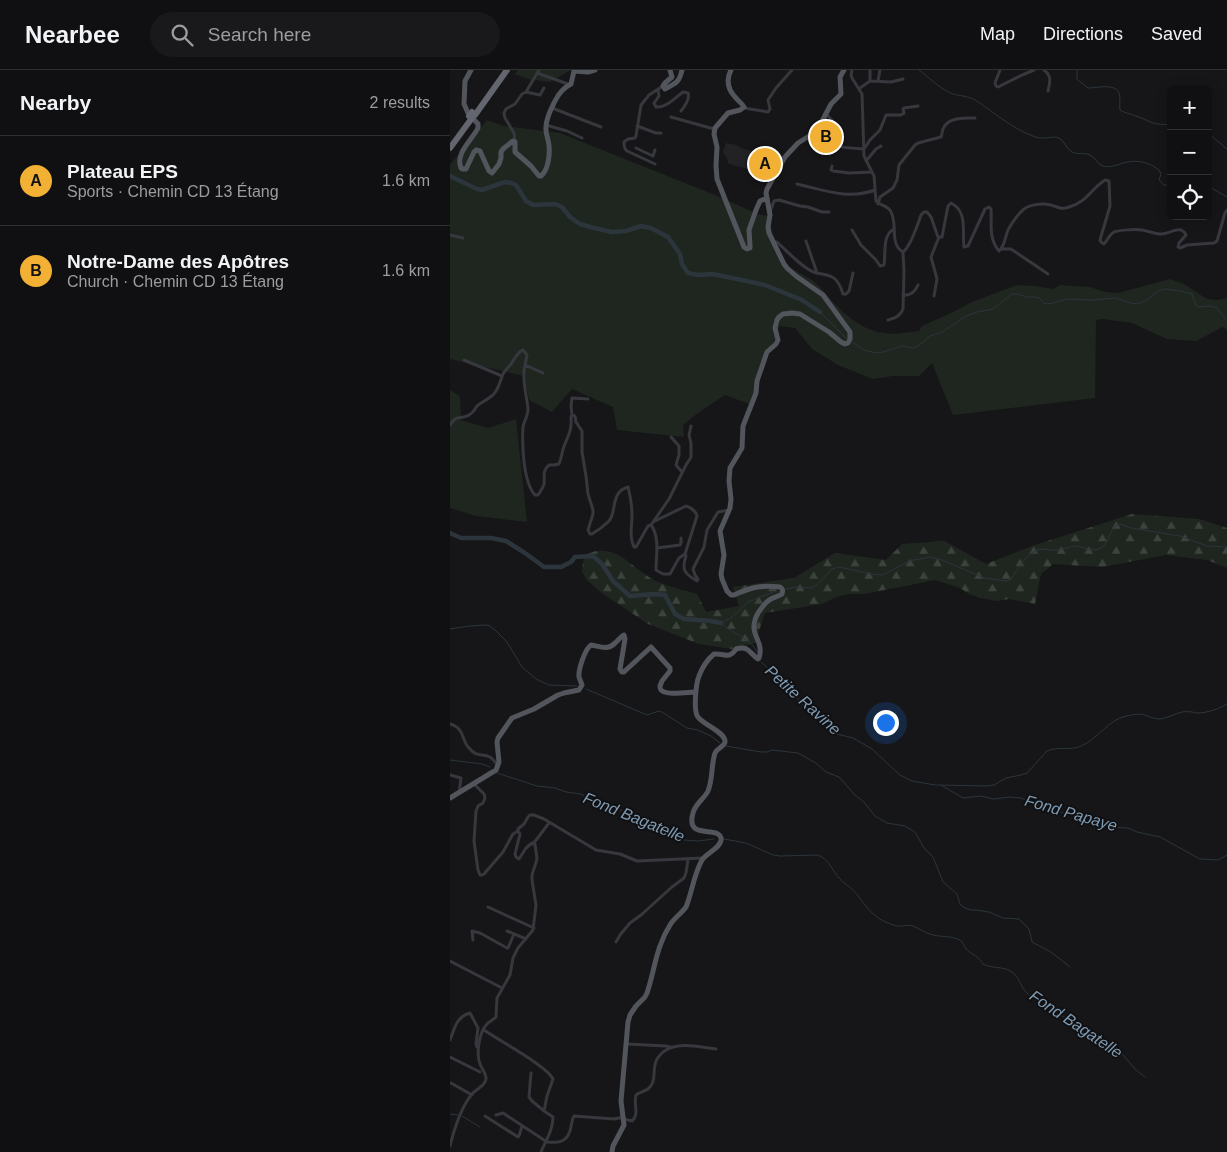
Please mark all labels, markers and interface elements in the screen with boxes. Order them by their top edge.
search box [150,12,500,57]
text: Nearbee [25,21,120,48]
icon: search [168,21,196,49]
text: Search here [208,24,311,45]
text: Map [980,24,1015,44]
text: Directions [1043,24,1123,44]
text: Saved [1151,24,1202,44]
map controls [1167,85,1212,220]
button: + [1167,85,1212,130]
text: Nearby [20,91,91,114]
text: 2 results [370,94,430,111]
pin: B [810,118,842,156]
button: − [1167,130,1212,175]
pin: A [749,145,781,183]
text: Plateau EPS [67,161,178,182]
text: A [30,172,42,189]
text: 1.6 km [382,172,430,189]
button: locate [1167,175,1212,220]
text: Sports · Chemin CD 13 Étang [67,183,279,200]
text: Notre-Dame des Apôtres [67,251,289,272]
text: B [30,262,42,279]
text: 1.6 km [382,262,430,279]
text: Church · Chemin CD 13 Étang [67,273,284,290]
water label: Petite Ravine [762,662,844,738]
your location [873,710,899,736]
water label: Fond Bagatelle [581,789,687,845]
water label: Fond Papaye [1023,792,1119,834]
water label: Fond Bagatelle [1027,987,1125,1061]

